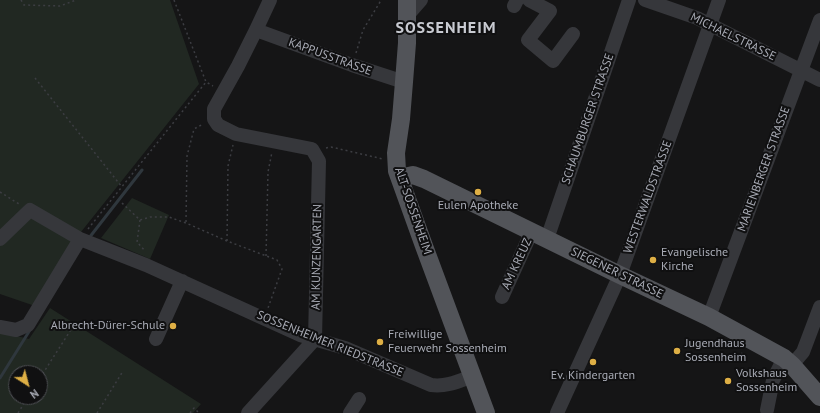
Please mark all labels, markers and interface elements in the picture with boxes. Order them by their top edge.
street label: MICHAELSTRASSE [688,10,778,64]
district label: SOSSENHEIM [395,18,497,38]
street label: KAPPUSSTRASSE [286,35,374,79]
street label: SCHAUMBURGER STRASSE [559,52,617,186]
street label: MARIENBERGER STRASSE [735,105,793,233]
street label: WESTERWALDSTRASSE [621,139,675,255]
street label: ALT-SOSSENHEIM [391,166,435,256]
marker: Eulen Apotheke [473,187,483,197]
place label: Eulen Apotheke [438,199,518,213]
street label: AM KUNZENGARTEN [309,204,325,310]
street label: AM KREUZ [499,236,535,292]
street label: SIEGENER STRASSE [568,244,666,302]
place label: Evangelische Kirche [661,246,728,274]
marker: Evangelische Kirche [648,255,658,265]
street label: SOSSENHEIMER RIEDSTRASSE [254,308,406,380]
place label: Albrecht-Dürer-Schule [51,319,165,333]
marker: Albrecht-Dürer-Schule [168,321,178,331]
place label: Freiwillige Feuerwehr Sossenheim [388,328,507,356]
marker: Freiwillige Feuerwehr Sossenheim [375,337,385,347]
place label: Jugendhaus Sossenheim [685,337,746,365]
marker: Jugendhaus Sossenheim [672,346,682,356]
marker: Ev. Kindergarten [588,357,598,367]
north arrow [8,365,48,405]
place label: Volkshaus Sossenheim [736,367,797,395]
place label: Ev. Kindergarten [551,369,635,383]
marker: Volkshaus Sossenheim [723,376,733,386]
text: N [27,386,42,402]

